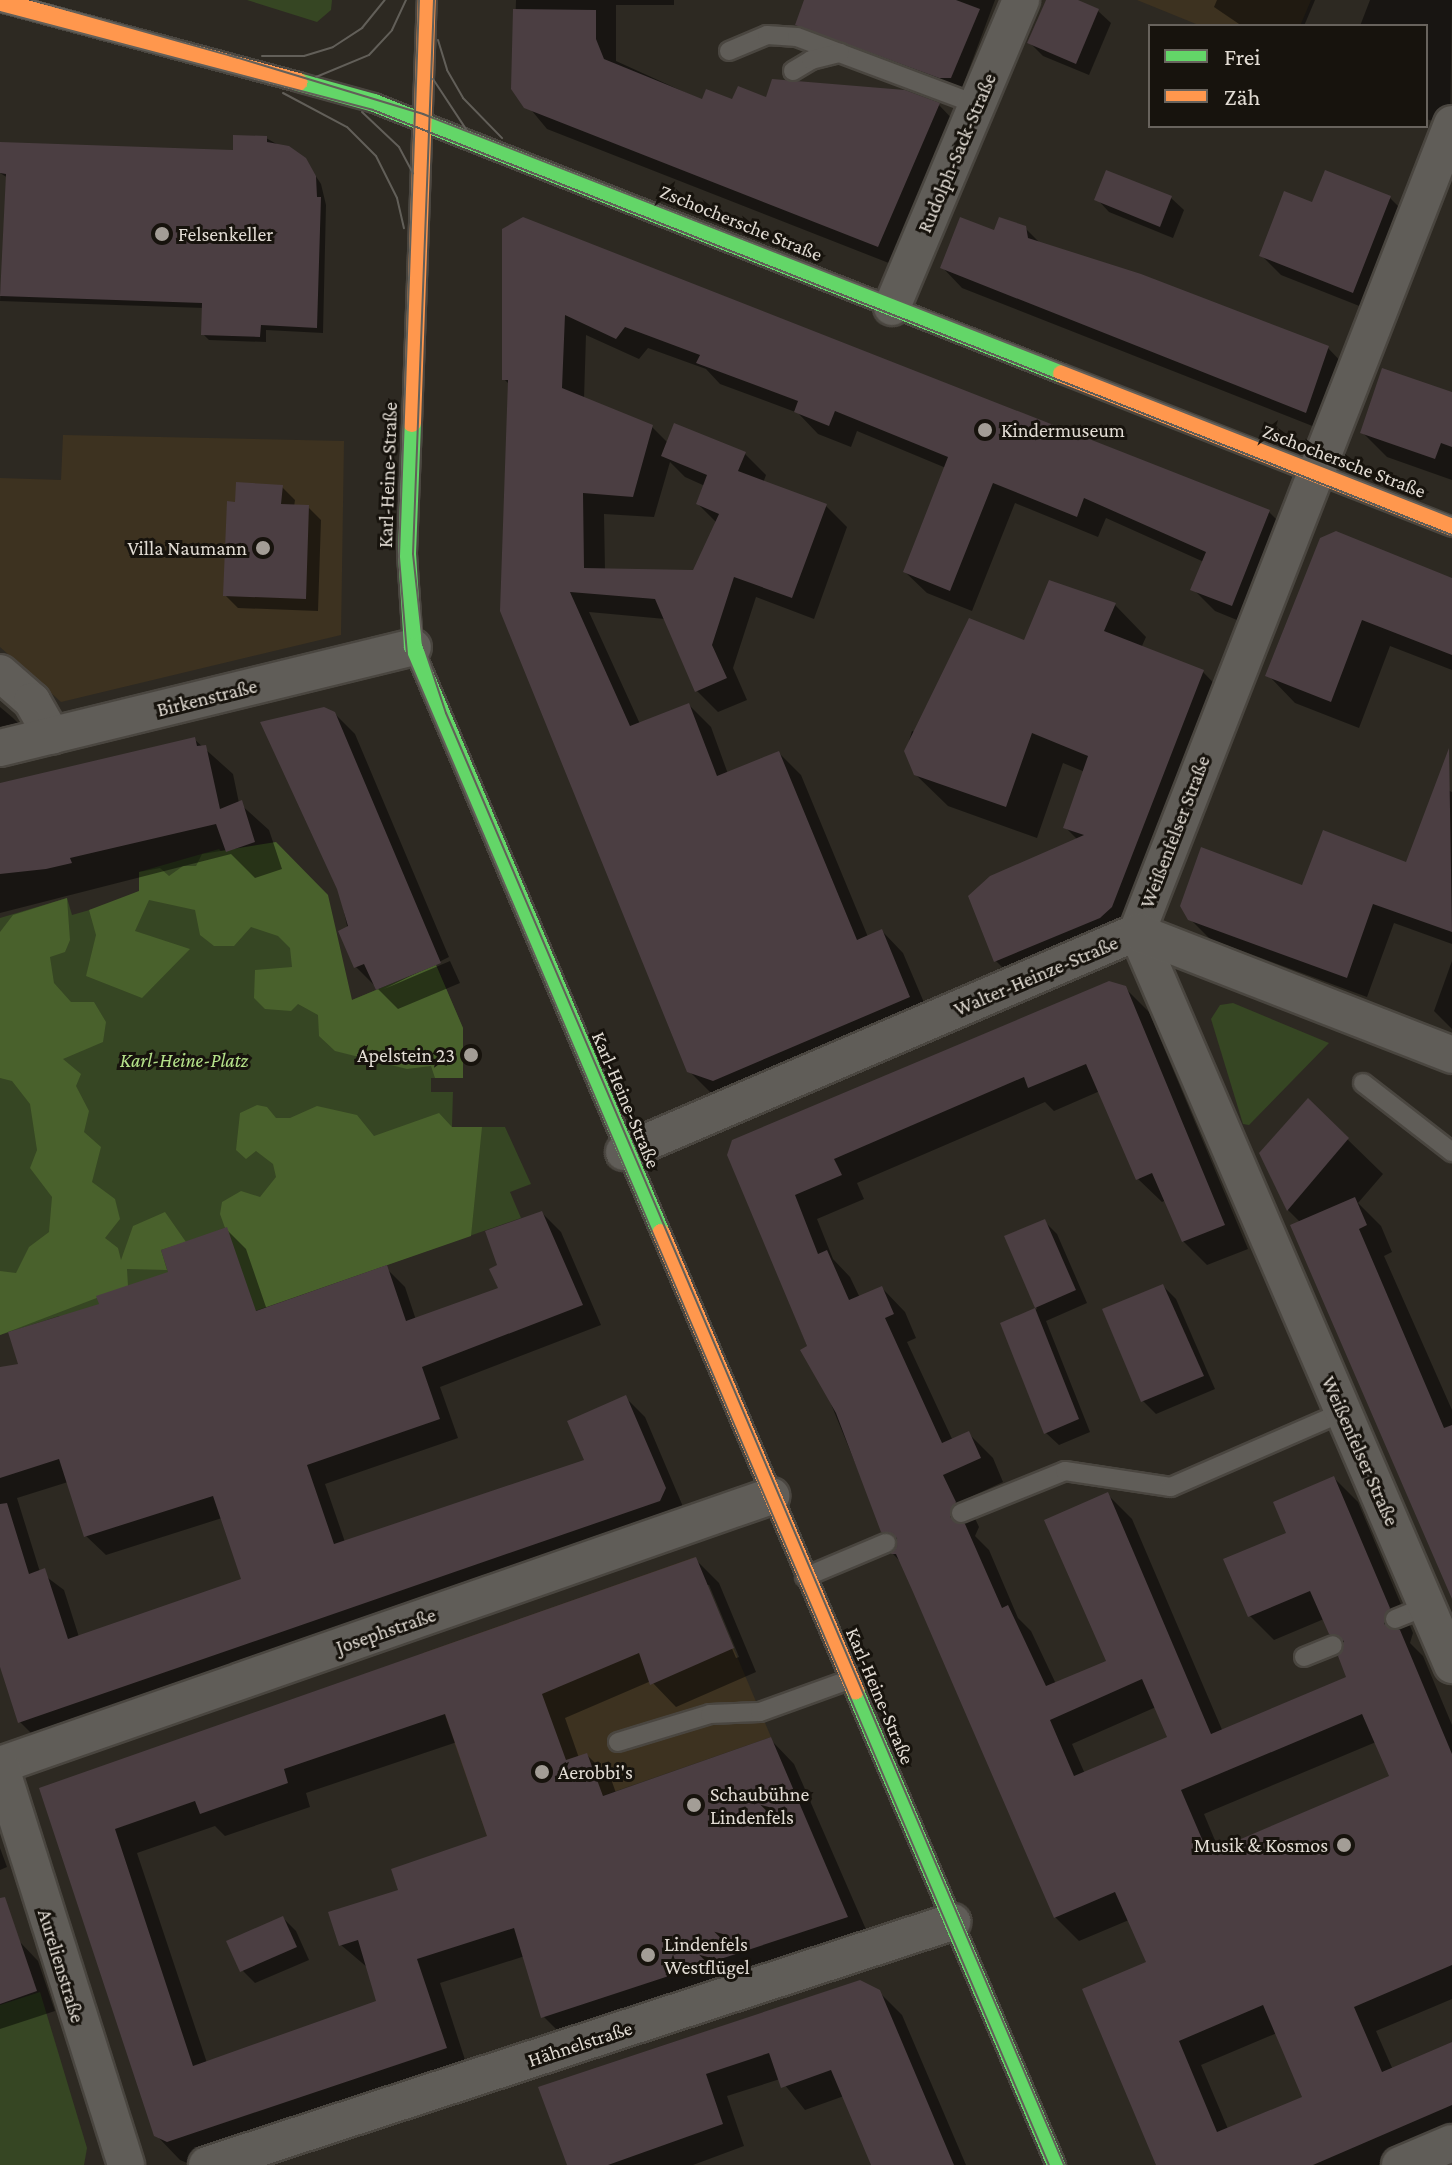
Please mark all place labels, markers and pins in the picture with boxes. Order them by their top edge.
place label: Felsenkeller [178,222,273,246]
marker: Felsenkeller [153,225,171,243]
place label: Kindermuseum [1001,418,1125,442]
marker: Kindermuseum [976,421,994,439]
place label: Villa Naumann [127,536,247,560]
marker: Villa Naumann [254,539,272,557]
place label: Apelstein 23 [357,1043,455,1067]
marker: Apelstein 23 [462,1046,480,1064]
place label: Aerobbi's [558,1760,633,1784]
marker: Aerobbi's [533,1763,551,1781]
place label: Schaubühne Lindenfels [710,1782,809,1829]
marker: Schaubühne Lindenfels [685,1796,703,1814]
place label: Musik & Kosmos [1194,1833,1328,1857]
marker: Musik & Kosmos [1335,1836,1353,1854]
place label: Lindenfels Westflügel [664,1932,750,1979]
marker: Lindenfels Westflügel [639,1946,657,1964]

